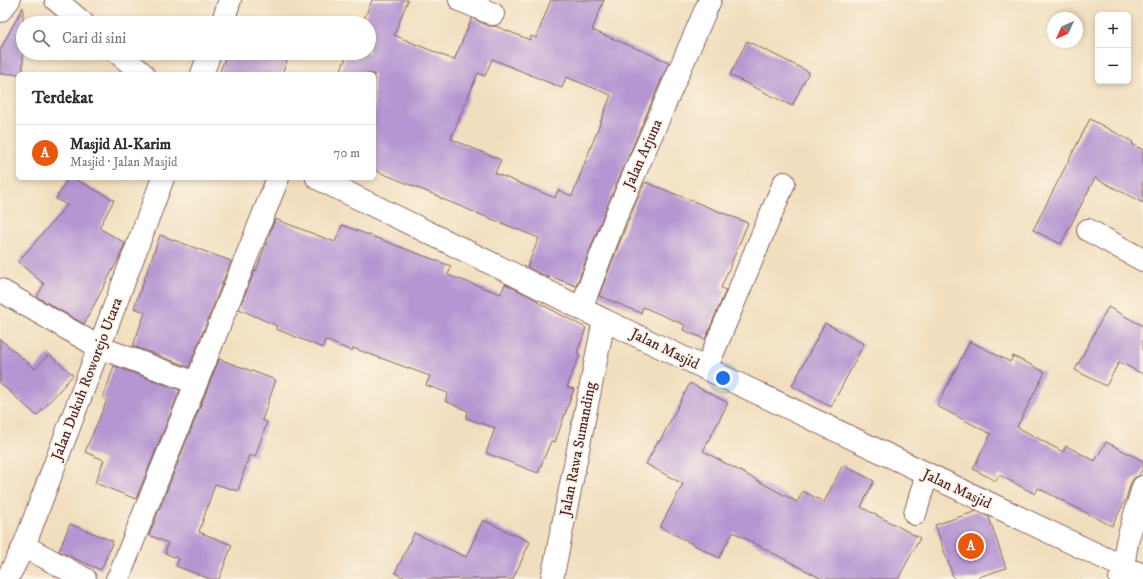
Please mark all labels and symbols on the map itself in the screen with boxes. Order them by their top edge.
north arrow [1047,12,1083,48]
street label: Jalan Arjuna [618,116,667,194]
street label: Jalan Dukuh Roworejo Utara [47,295,127,465]
street label: Jalan Masjid [626,323,703,374]
your location [713,368,733,388]
street label: Jalan Rawa Sumanding [555,380,600,520]
street label: Jalan Masjid [918,464,995,513]
pin: A [958,531,984,561]

